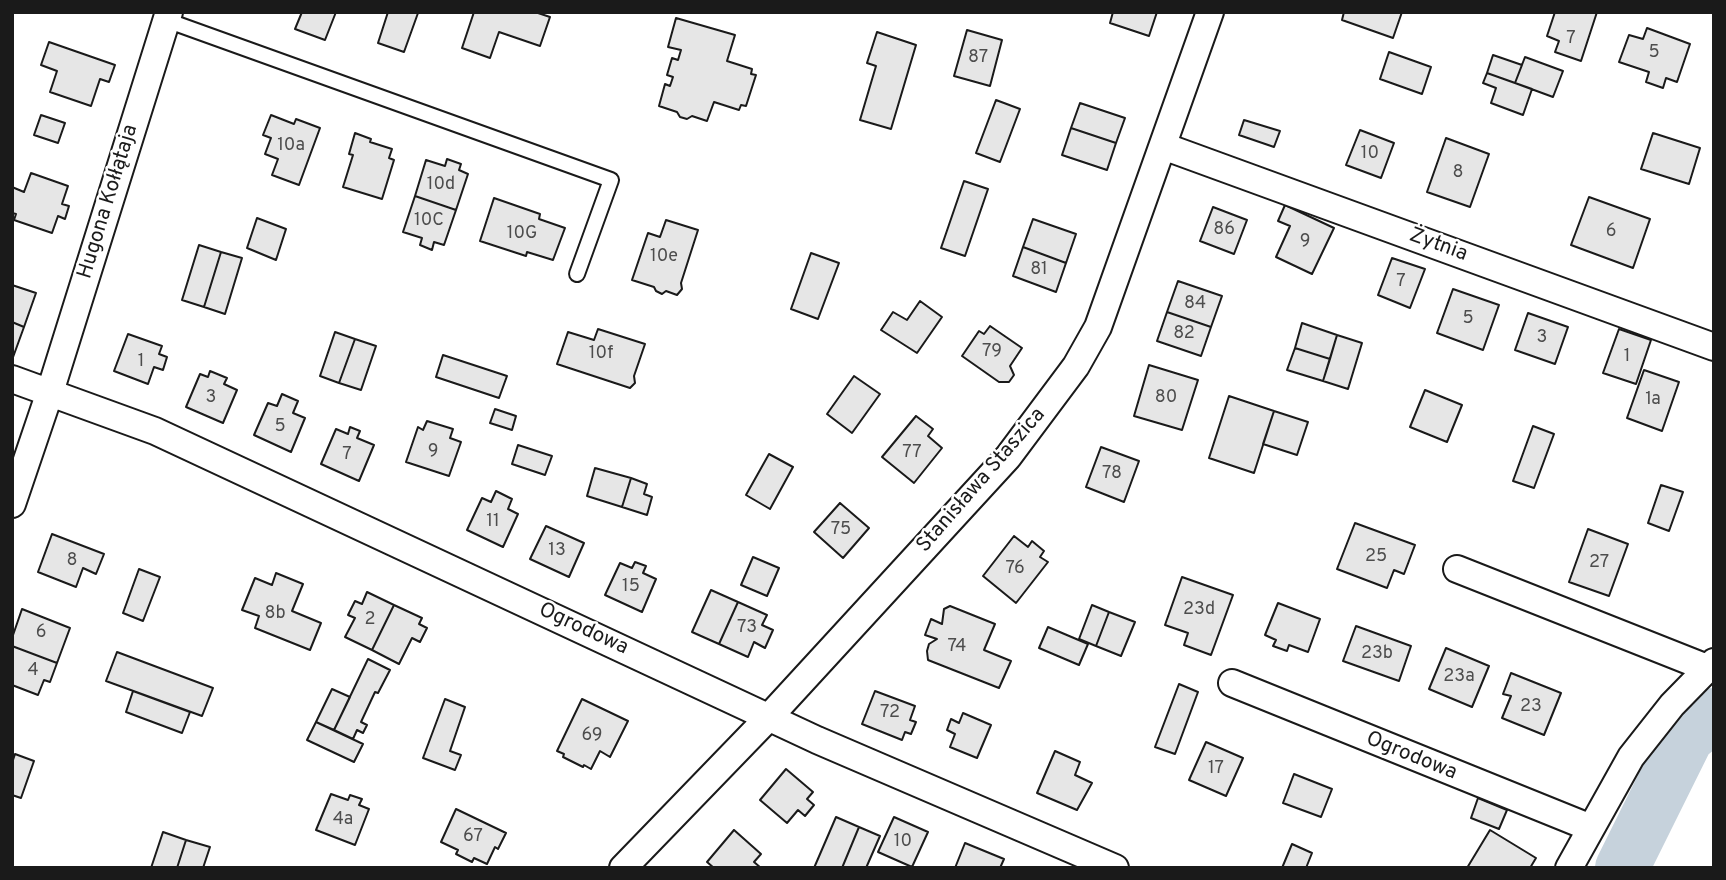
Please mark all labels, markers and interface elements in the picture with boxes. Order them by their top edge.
house number: 7 [1566,28,1576,50]
house number: 5 [1648,42,1660,64]
house number: 87 [968,47,988,69]
street label: Hugona Kołłątaja [74,122,144,282]
house number: 10a [277,135,305,157]
house number: 10 [1361,143,1379,165]
house number: 8 [1453,162,1463,184]
house number: 10d [427,174,455,196]
house number: 10C [414,210,444,232]
house number: 86 [1213,219,1235,241]
house number: 6 [1606,221,1616,243]
house number: 10G [507,223,537,245]
street label: Żytnia [1405,224,1471,268]
house number: 9 [1300,231,1310,253]
house number: 10e [650,246,678,268]
house number: 81 [1030,259,1048,281]
house number: 7 [1396,271,1406,293]
house number: 84 [1184,293,1206,315]
house number: 5 [1462,308,1474,330]
house number: 82 [1173,323,1195,345]
house number: 3 [1537,327,1547,349]
house number: 79 [982,341,1002,363]
house number: 10f [589,343,613,365]
house number: 1 [1624,346,1630,368]
house number: 1 [138,351,144,373]
house number: 3 [206,387,216,409]
house number: 80 [1155,387,1177,409]
house number: 1a [1645,389,1661,411]
street label: Stanisława Staszica [912,403,1052,559]
house number: 5 [274,416,286,438]
house number: 9 [428,441,438,463]
house number: 77 [902,442,922,464]
house number: 7 [342,444,352,466]
house number: 78 [1102,463,1122,485]
house number: 11 [486,511,500,533]
house number: 75 [831,519,851,541]
house number: 13 [548,540,566,562]
house number: 25 [1365,546,1387,568]
house number: 8 [67,550,77,572]
house number: 27 [1589,552,1609,574]
house number: 76 [1005,558,1025,580]
house number: 15 [622,576,640,598]
street label: Ogrodowa [534,598,632,662]
house number: 23d [1183,599,1215,621]
house number: 8b [264,603,286,625]
house number: 2 [364,609,376,631]
house number: 73 [737,617,757,639]
house number: 6 [36,622,46,644]
house number: 74 [948,636,966,658]
house number: 23b [1361,643,1393,665]
house number: 4 [27,660,39,682]
house number: 23a [1443,666,1475,688]
house number: 23 [1520,696,1542,718]
house number: 72 [880,702,900,724]
house number: 69 [582,725,602,747]
street label: Ogrodowa [1362,727,1460,787]
house number: 17 [1208,758,1224,780]
house number: 4a [333,809,353,831]
house number: 67 [463,826,483,848]
house number: 10 [894,831,912,853]

